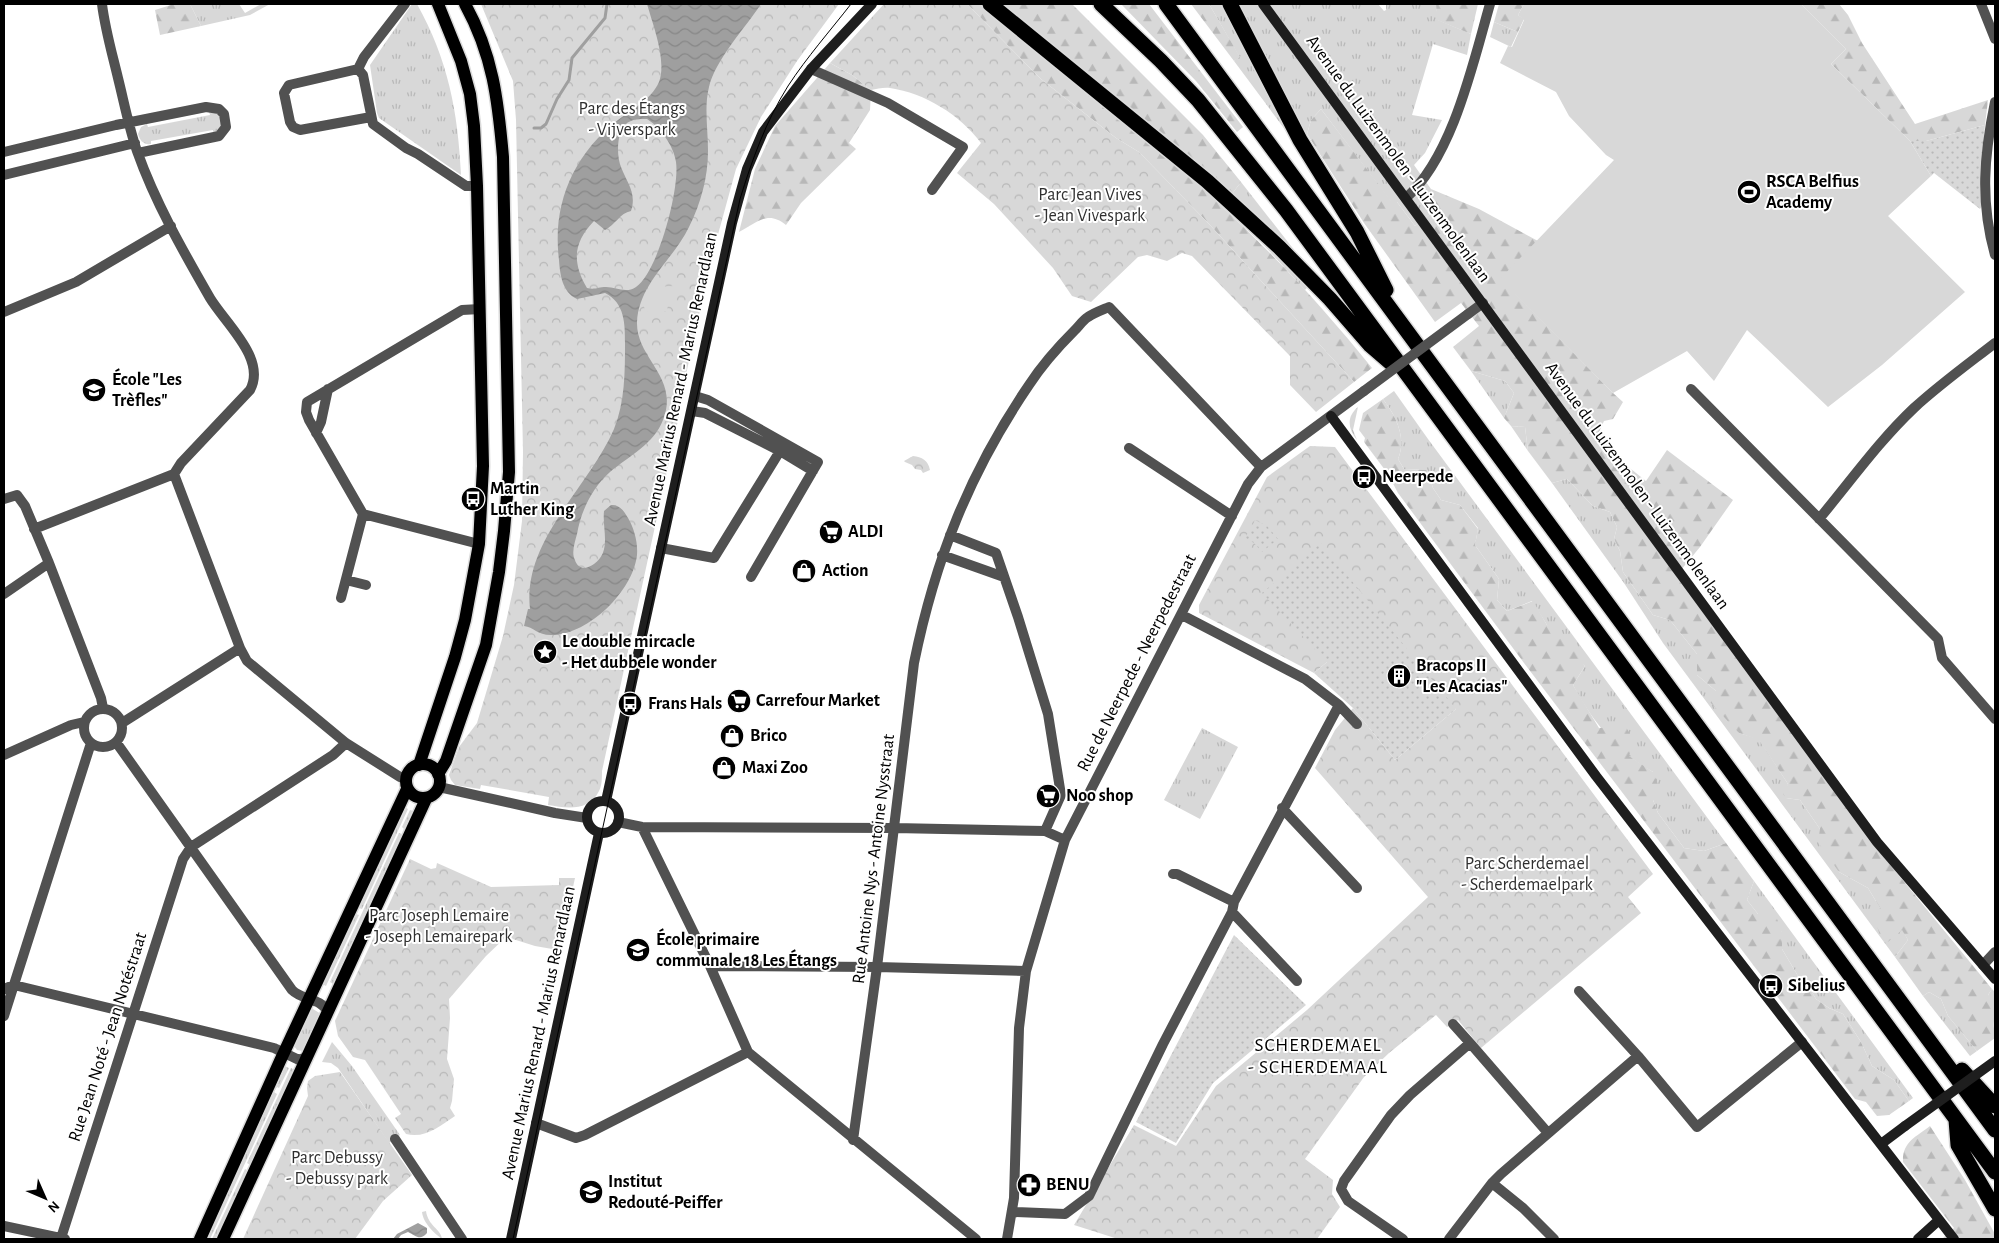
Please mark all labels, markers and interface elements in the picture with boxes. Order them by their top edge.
street label: Avenue du Luizenmolen - Luizenmolenlaan [1302,32,1494,286]
park label: Parc des Étangs - Vijverspark [579,97,685,139]
place label: RSCA Belfius Academy [1766,173,1859,212]
sports icon: RSCA Belfius Academy [1736,179,1762,205]
park label: Parc Jean Vives - Jean Vivespark [1035,186,1146,225]
street label: Avenue Marius Renard - Marius Renardlaan [641,231,721,527]
street label: Avenue du Luizenmolen - Luizenmolenlaan [1541,359,1733,613]
place label: École "Les Trèfles" [112,368,182,410]
school or university icon: École "Les Trèfles" [81,377,107,403]
bus stop icon: Neerpede [1351,464,1377,490]
place label: Neerpede [1382,468,1453,486]
place label: Martin Luther King [490,480,575,519]
bus stop icon: Martin Luther King [460,486,486,512]
supermarket icon: ALDI [818,519,844,545]
place label: ALDI [848,523,884,541]
street label: Rue de Neerpede - Neerpedestraat [1074,551,1200,775]
shop icon: Action [791,558,817,584]
place label: Action [822,562,869,580]
place label: Le double mircacle - Het dubbele wonder [562,633,717,672]
place icon: Le double mircacle - Het dubbele wonder [532,639,558,665]
place label: Bracops II "Les Acacias" [1416,657,1508,696]
building icon: Bracops II "Les Acacias" [1386,663,1412,689]
supermarket icon: Carrefour Market [726,688,752,714]
bus stop icon: Frans Hals [617,691,643,717]
place label: Carrefour Market [756,692,880,710]
place label: Frans Hals [648,695,722,713]
shop icon: Brico [719,723,745,749]
place label: Brico [750,727,787,745]
street label: Rue Antoine Nys - Antoine Nysstraat [850,733,898,985]
shop icon: Maxi Zoo [711,755,737,781]
place label: Maxi Zoo [742,759,808,777]
supermarket icon: Noo shop [1035,783,1061,809]
place label: Noo shop [1066,787,1133,805]
park label: Parc Scherdemael - Scherdemaelpark [1461,855,1593,894]
street label: Avenue Marius Renard - Marius Renardlaan [499,885,579,1181]
park label: Parc Joseph Lemaire - Joseph Lemairepark [365,907,513,946]
place label: École primaire communale 18 Les Étangs [656,928,837,970]
street label: Rue Jean Noté - Jean Notéstraat [66,930,150,1144]
school or university icon: École primaire communale 18 Les Étangs [625,937,651,963]
bus stop icon: Sibelius [1758,973,1784,999]
place label: Sibelius [1788,977,1845,995]
district label: SCHERDEMAEL - SCHERDEMAAL [1248,1036,1388,1077]
park label: Parc Debussy - Debussy park [286,1149,389,1188]
pharmacy icon: BENU [1016,1172,1042,1198]
north arrow [20,1173,70,1223]
place label: Institut Redouté-Peiffer [608,1173,723,1212]
place label: BENU [1046,1176,1090,1194]
school or university icon: Institut Redouté-Peiffer [578,1179,604,1205]
text: N [45,1198,62,1215]

